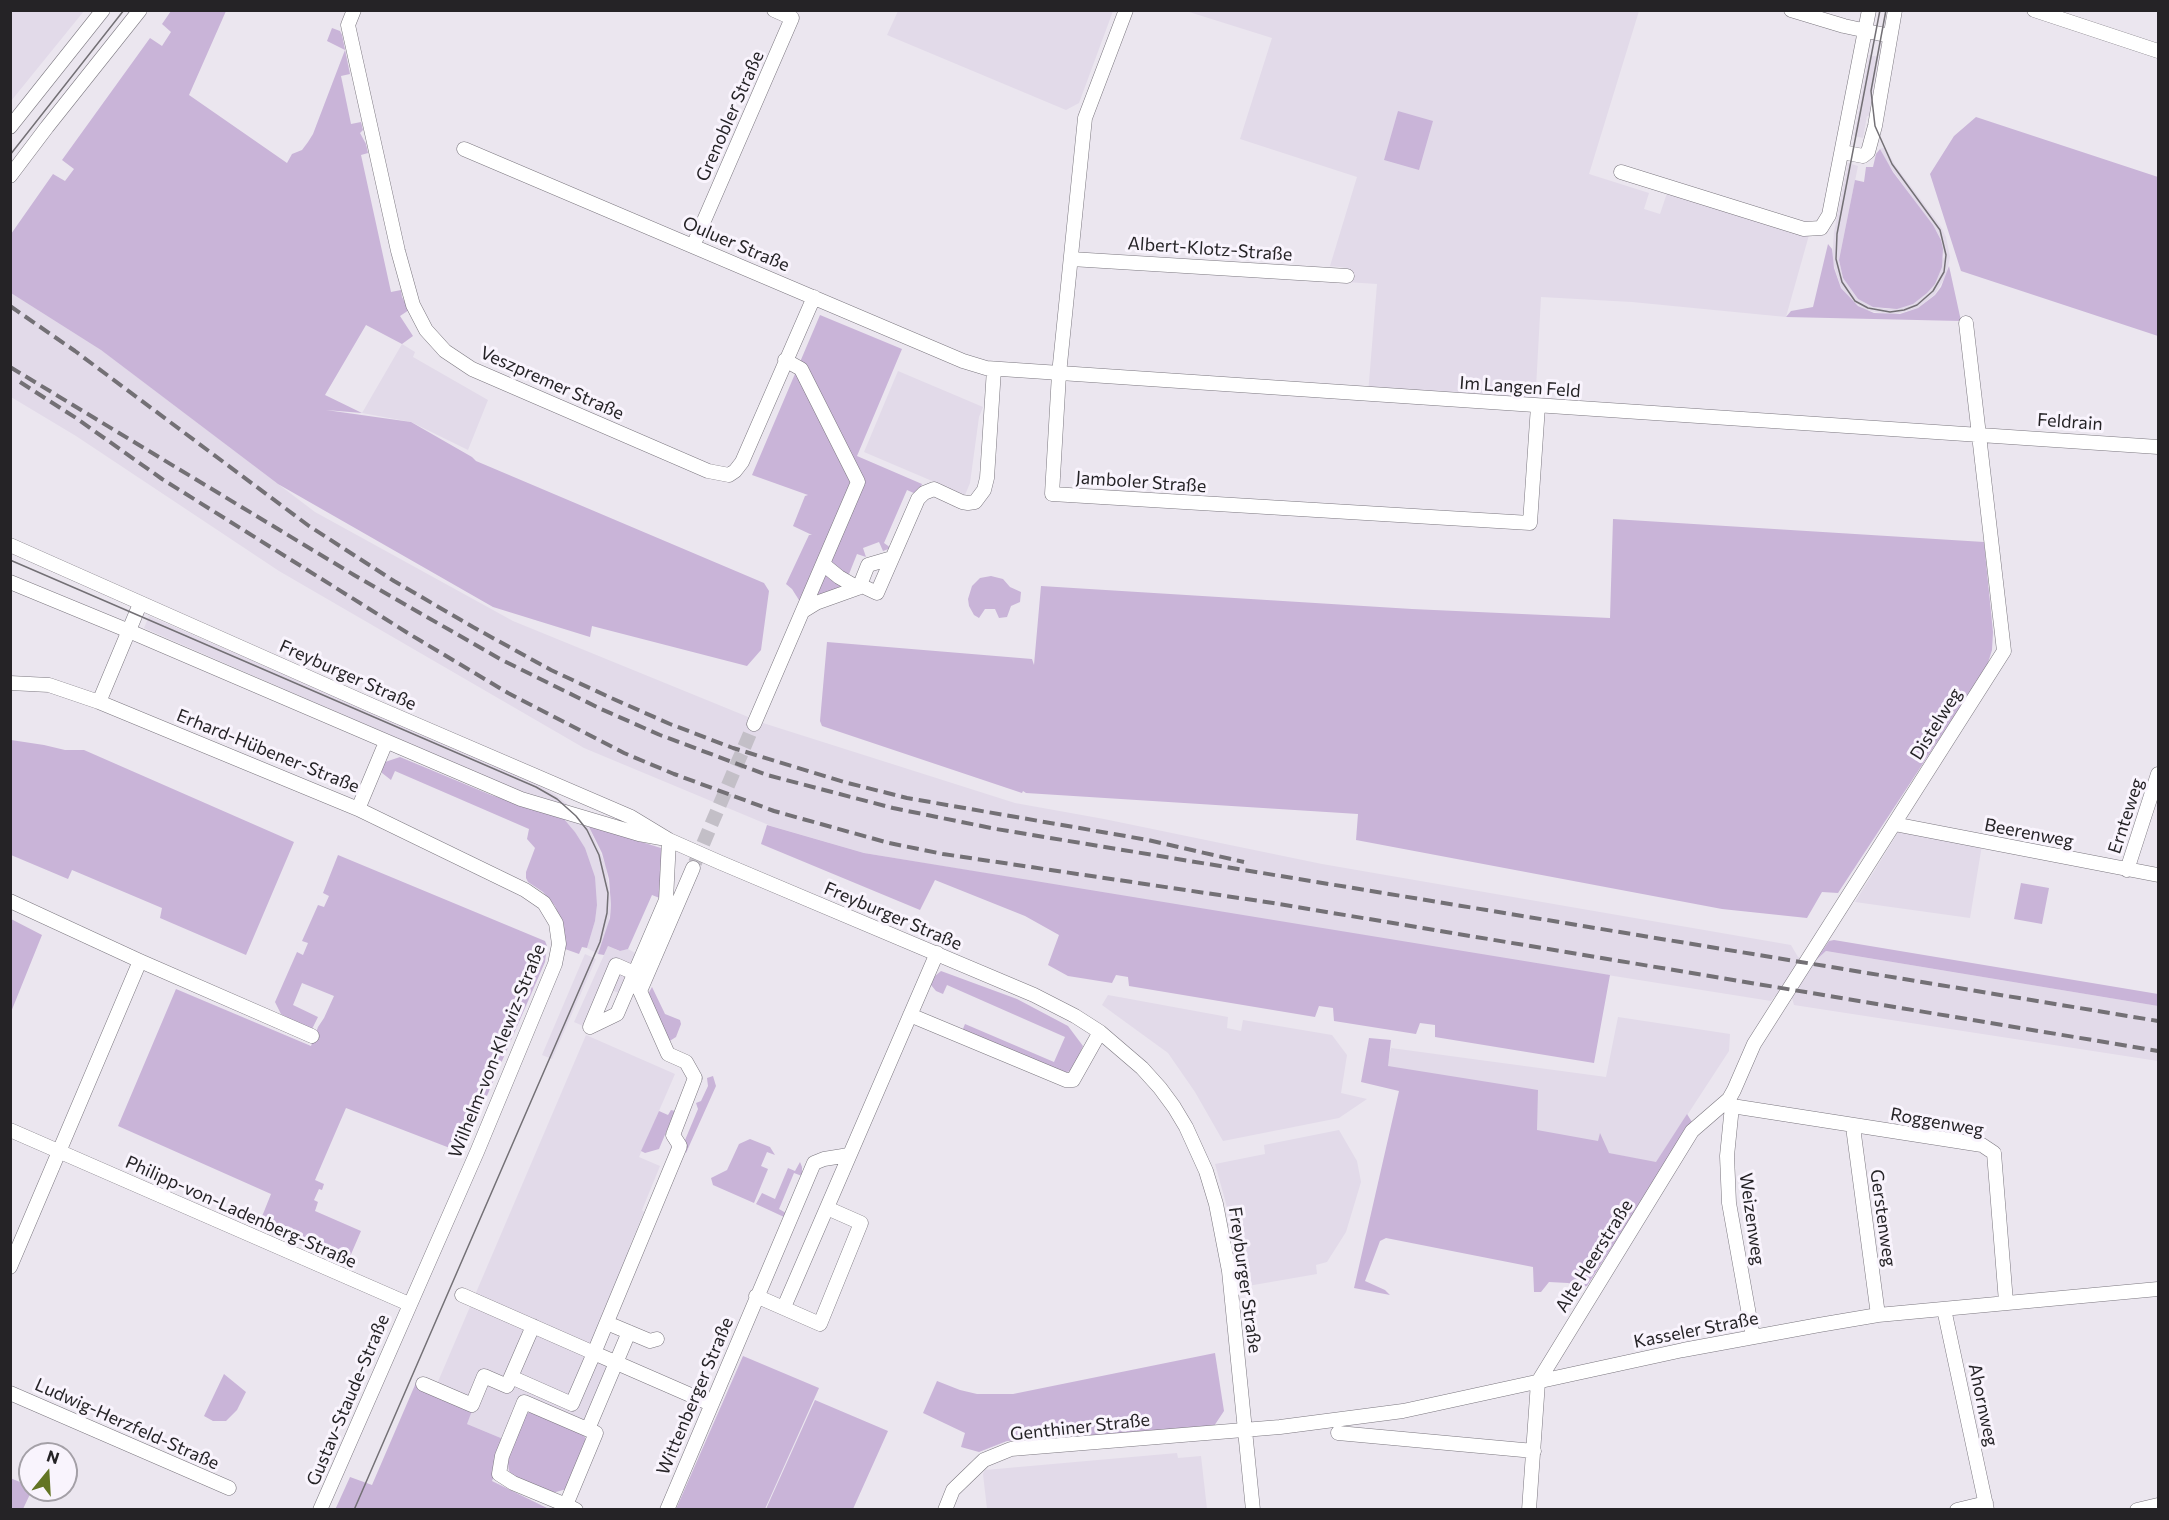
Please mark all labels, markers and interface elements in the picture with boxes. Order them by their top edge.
street label: Grenobler Straße [692,47,768,185]
street label: Ouluer Straße [679,212,793,276]
street label: Albert-Klotz-Straße [1127,232,1293,266]
street label: Veszpremer Straße [477,342,627,424]
street label: Im Langen Feld [1459,372,1581,402]
street label: Feldrain [2036,409,2104,435]
street label: Jamboler Straße [1075,467,1207,497]
street label: Freyburger Straße [276,635,420,715]
street label: Distelweg [1905,684,1967,764]
street label: Erhard-Hübener-Straße [173,704,363,798]
street label: Ernteweg [2104,776,2148,856]
street label: Beerenweg [1983,814,2075,852]
street label: Freyburger Straße [821,877,965,955]
street label: Wilhelm-von-Klewiz-Straße [444,941,550,1161]
street label: Roggenweg [1889,1103,1985,1141]
street label: Philipp-von-Ladenberg-Straße [122,1151,360,1273]
street label: Gerstenweg [1865,1168,1901,1268]
street label: Weizenweg [1735,1171,1769,1267]
street label: Alte Heerstraße [1551,1196,1637,1316]
street label: Freyburger Straße [1224,1205,1266,1355]
street label: Kasseler Straße [1632,1307,1760,1353]
street label: Gustav-Staude-Straße [302,1311,394,1489]
street label: Wittenberger Straße [652,1314,738,1478]
street label: Ahornweg [1964,1362,2002,1448]
street label: Ludwig-Herzfeld-Straße [32,1374,222,1474]
street label: Genthiner Straße [1009,1409,1151,1445]
north arrow [18,1442,78,1502]
text: N [44,1445,62,1467]

